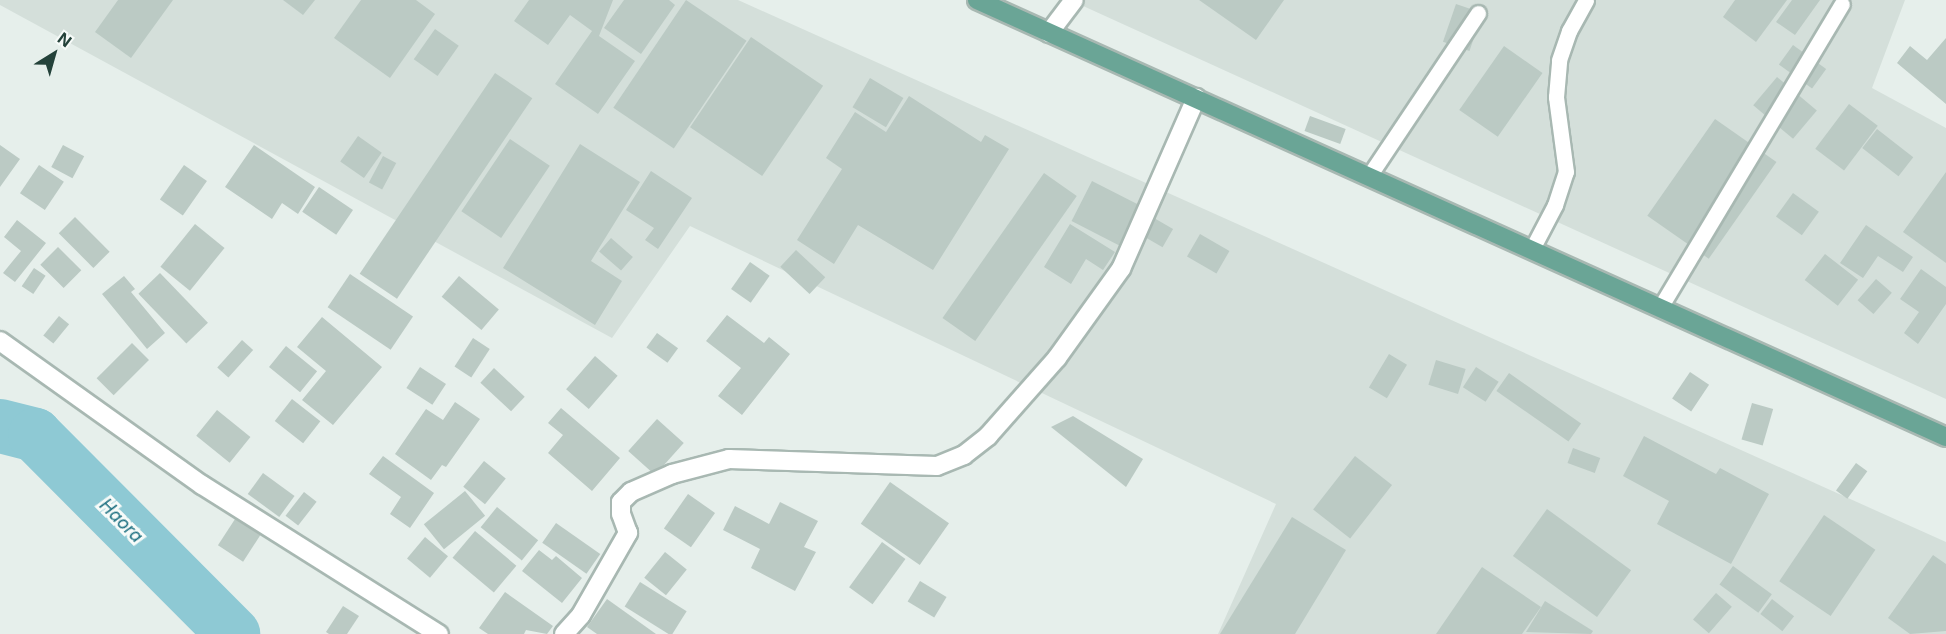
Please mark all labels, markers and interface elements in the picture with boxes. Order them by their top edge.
north arrow [24,24,84,84]
text: N [54,28,76,51]
water label: Haora [95,495,147,547]

